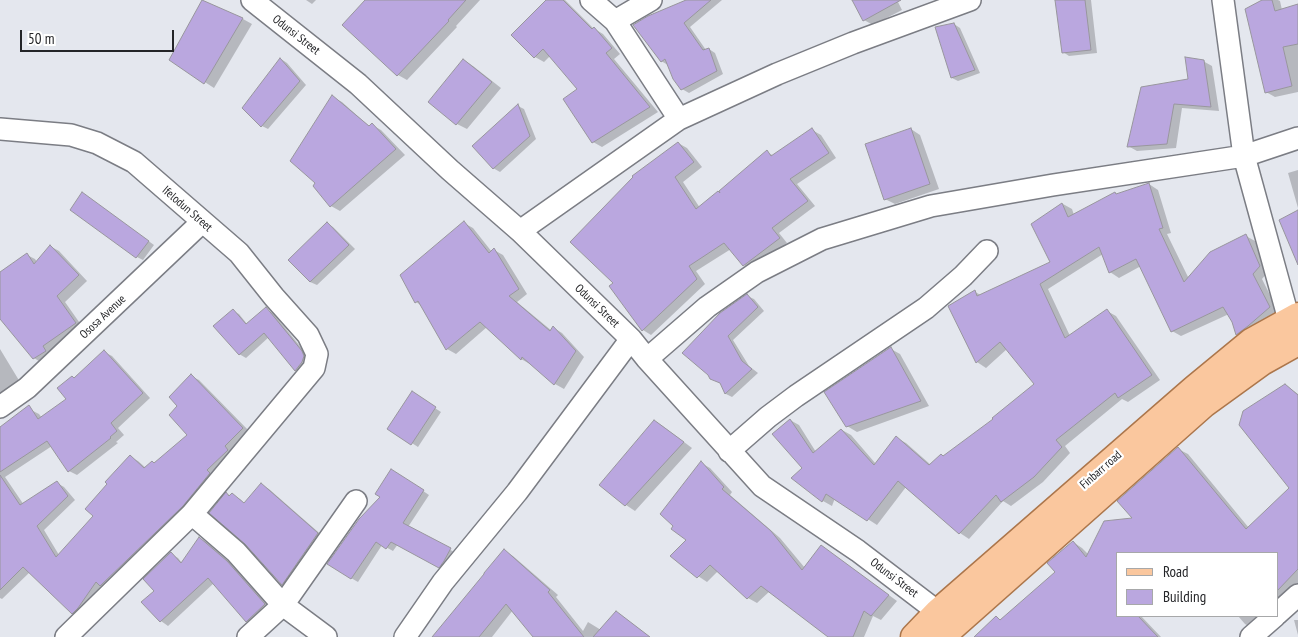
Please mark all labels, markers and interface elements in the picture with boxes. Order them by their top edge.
street label: Odunsi Street [269,12,323,58]
scale bar [22,20,176,52]
text: 50 m [28,29,54,48]
street label: Ifelodun Street [159,183,215,235]
street label: Odunsi Street [572,281,622,331]
street label: Ososa Avenue [77,292,129,342]
street label: Finbarr road [1077,448,1125,492]
legend [1116,552,1278,617]
street label: Odunsi Street [867,555,921,601]
text: Road [1163,562,1189,581]
text: Building [1163,587,1206,606]

